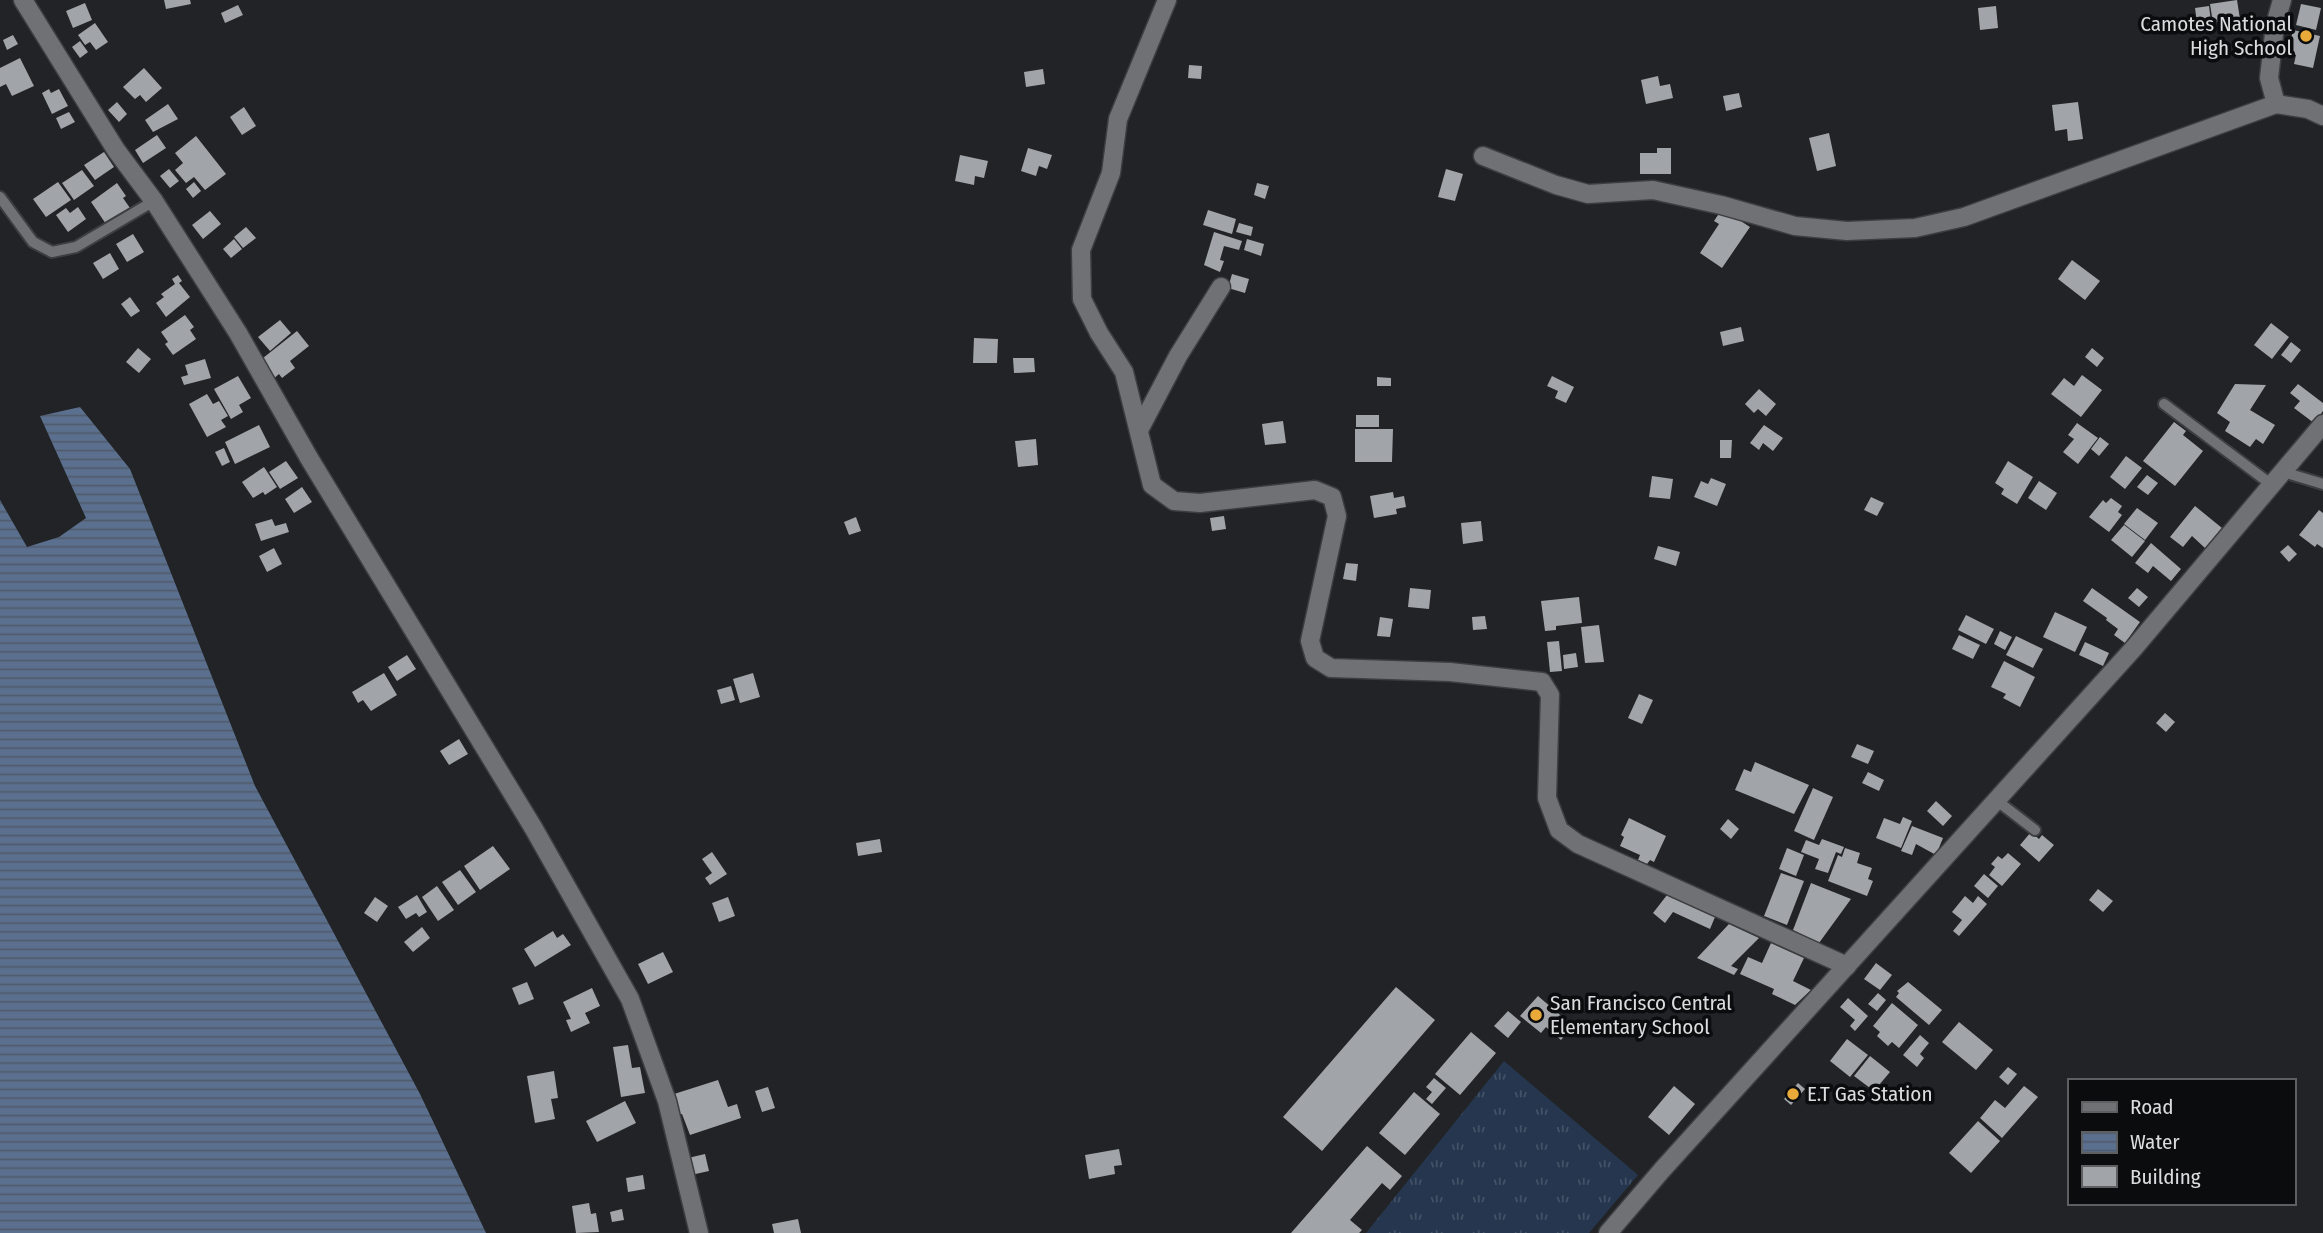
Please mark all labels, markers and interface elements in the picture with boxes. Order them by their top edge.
place label: Camotes National High School [2140,11,2292,61]
marker: Camotes National High School [2298,28,2314,44]
place label: San Francisco Central Elementary School [1550,990,1732,1040]
marker: San Francisco Central Elementary School [1528,1007,1544,1023]
legend [2068,1079,2295,1205]
place label: E.T Gas Station [1807,1081,1932,1107]
marker: E.T Gas Station [1785,1086,1801,1102]
text: Road [2130,1094,2174,1120]
text: Water [2130,1129,2180,1155]
text: Building [2130,1164,2201,1190]

